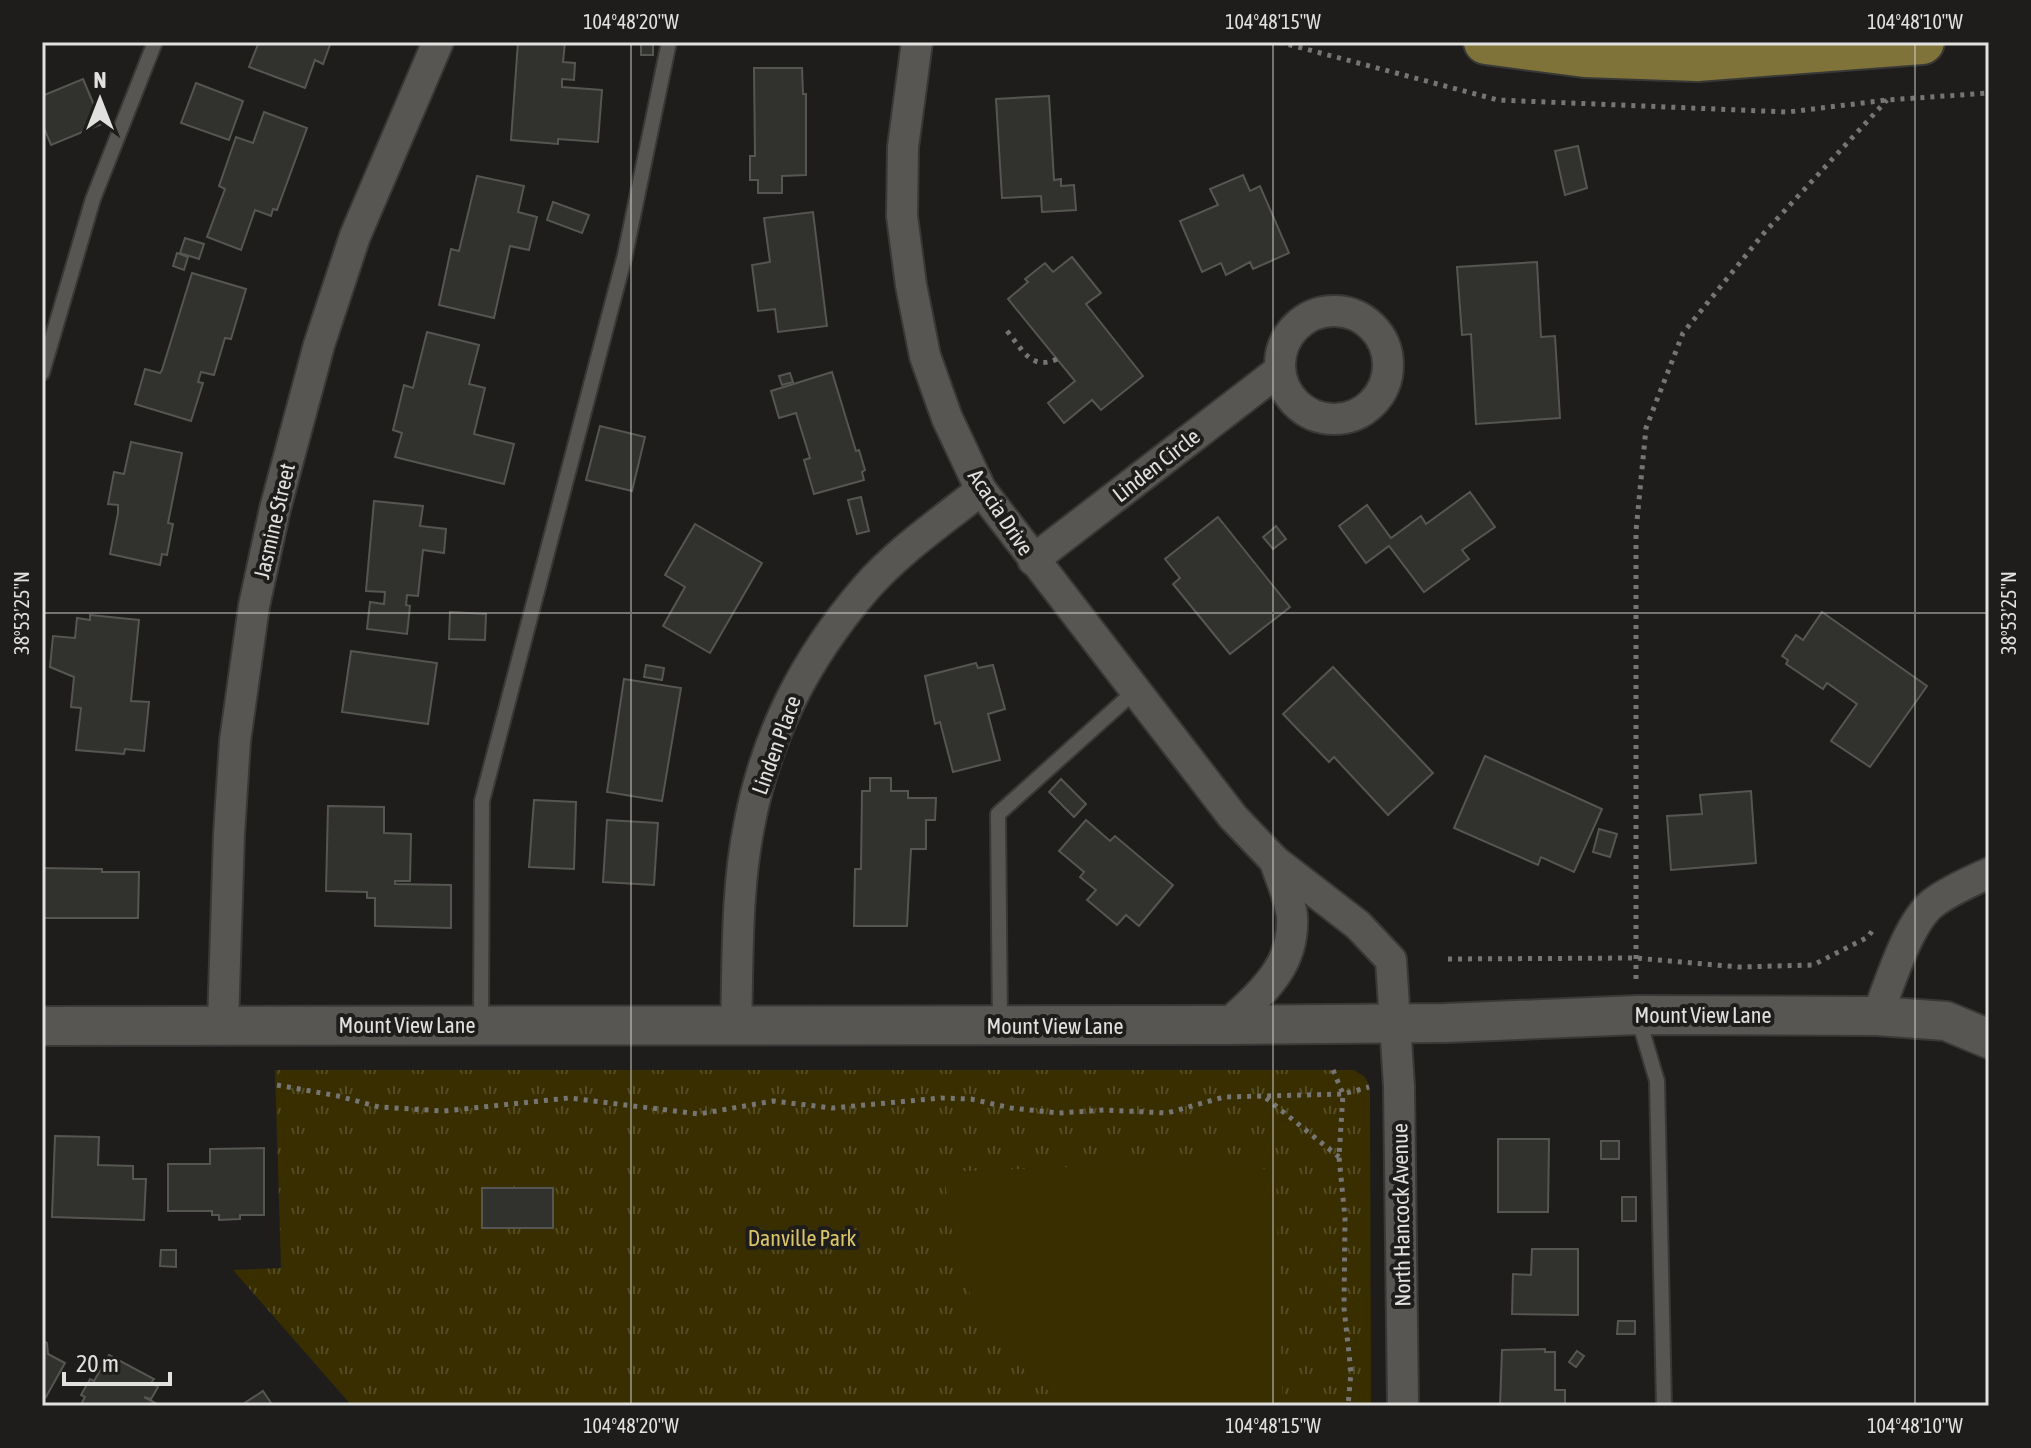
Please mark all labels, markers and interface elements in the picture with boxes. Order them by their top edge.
text: 104°48'20"W [583,10,679,33]
text: 104°48'15"W [1225,10,1321,33]
text: 104°48'10"W [1867,10,1963,33]
north arrow [60,60,140,140]
text: N [94,67,106,93]
street label: Linden Circle [1107,423,1205,507]
street label: Jasmine Street [248,461,300,581]
street label: Acacia Drive [963,464,1039,560]
text: 38°53'25"N [10,571,33,655]
text: 38°53'25"N [1997,571,2020,655]
street label: Linden Place [746,692,806,798]
street label: Mount View Lane [1635,1002,1771,1028]
street label: Mount View Lane [339,1012,475,1038]
street label: Mount View Lane [987,1013,1123,1039]
street label: North Hancock Avenue [1386,1123,1416,1307]
park label: Danville Park [748,1225,857,1251]
scale bar [64,1336,170,1386]
text: 20 m [76,1350,119,1377]
text: 104°48'20"W [583,1414,679,1437]
text: 104°48'15"W [1225,1414,1321,1437]
text: 104°48'10"W [1867,1414,1963,1437]

